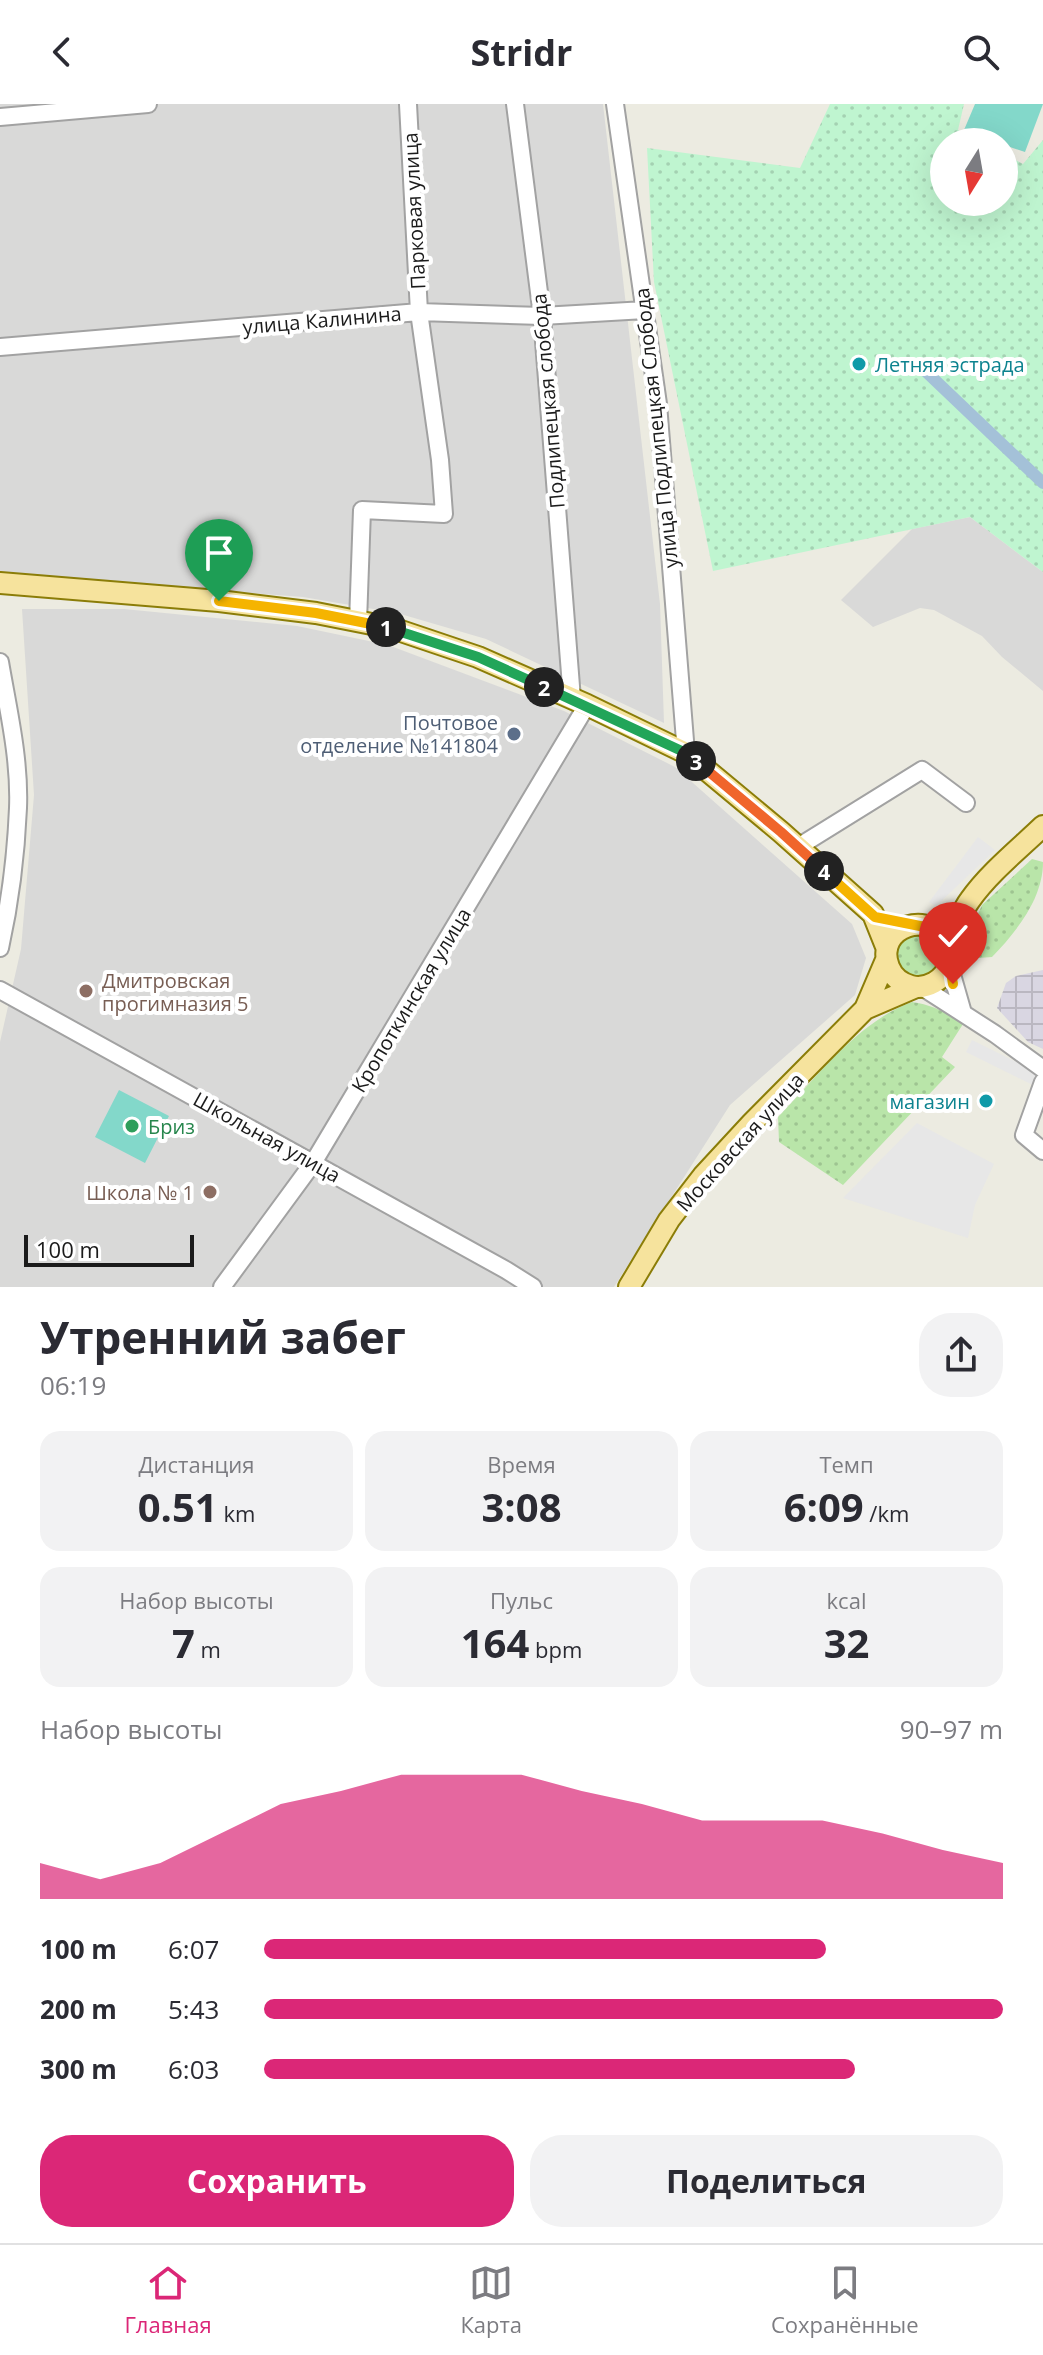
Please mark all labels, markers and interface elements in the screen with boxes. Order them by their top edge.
text: Stridr [471,28,572,77]
icon: back [40,30,84,74]
icon: search [959,30,1003,74]
north arrow [930,128,1018,216]
map controls [930,128,1018,216]
street label: Парковая улица [396,132,432,290]
street label: улица Подлипецкая Слобода [628,286,684,570]
street label: Подлипецкая слобода [525,292,571,510]
street label: улица Калинина [241,300,403,340]
place label: Летняя эстрада [875,351,1025,378]
marker: Летняя эстрада [850,355,868,373]
pin [185,519,253,601]
icon: arrive [197,531,241,575]
pin: 1 [366,607,406,647]
text: 1 [380,612,392,642]
pin: 2 [524,667,564,707]
text: 2 [538,672,550,702]
place label: Почтовое отделение №141804 [300,709,499,759]
marker: Почтовое отделение №141804 [505,725,523,743]
pin: 3 [676,741,716,781]
text: 3 [690,746,702,776]
pin: 4 [804,851,844,891]
text: 4 [818,856,830,886]
pin [919,902,987,984]
street label: Кропоткинская улица [345,903,477,1097]
icon: check [931,914,975,958]
place label: Дмитровская прогимназия 5 [102,967,249,1017]
marker: Дмитровская прогимназия 5 [77,982,95,1000]
street label: Московская улица [670,1067,810,1217]
street label: Школьная улица [189,1085,345,1189]
place label: магазин [889,1088,970,1115]
marker: магазин [977,1092,995,1110]
place label: Бриз [148,1113,195,1140]
marker: Бриз [123,1117,141,1135]
place label: Школа № 1 [86,1179,194,1206]
marker: Школа № 1 [201,1183,219,1201]
scale bar [24,1231,194,1267]
text: 100 m [36,1234,100,1264]
text: Утренний забег [40,1307,406,1367]
button: share [919,1313,1003,1397]
text: 06:19 [40,1367,106,1403]
text: Дистанция [138,1449,255,1479]
text: Время [487,1449,556,1479]
text: Темп [819,1449,874,1479]
text: 0.51 [138,1479,218,1534]
text: 3:08 [481,1479,562,1534]
text: 6:09 [784,1479,864,1534]
text: km [218,1498,255,1528]
text: /km [864,1498,909,1528]
text: Набор высоты [119,1585,274,1615]
text: Пульс [490,1585,553,1615]
text: kcal [827,1585,866,1615]
text: 7 [172,1615,195,1670]
text: 164 [461,1615,529,1670]
text: 32 [824,1615,869,1670]
text: m [195,1634,221,1664]
text: bpm [529,1634,582,1664]
text: Набор высоты [40,1711,223,1747]
text: 90–97 m [900,1711,1003,1747]
text: 100 m [40,1931,117,1967]
text: 6:07 [168,1931,219,1967]
text: 200 m [40,1991,117,2027]
text: 5:43 [168,1991,219,2027]
text: 300 m [40,2051,117,2087]
text: 6:03 [168,2051,219,2087]
button: Сохранить [40,2135,514,2227]
button: Поделиться [530,2135,1003,2227]
tab: Главная [124,2261,212,2339]
tab: Карта [460,2261,522,2339]
tab: Сохранённые [771,2261,919,2339]

